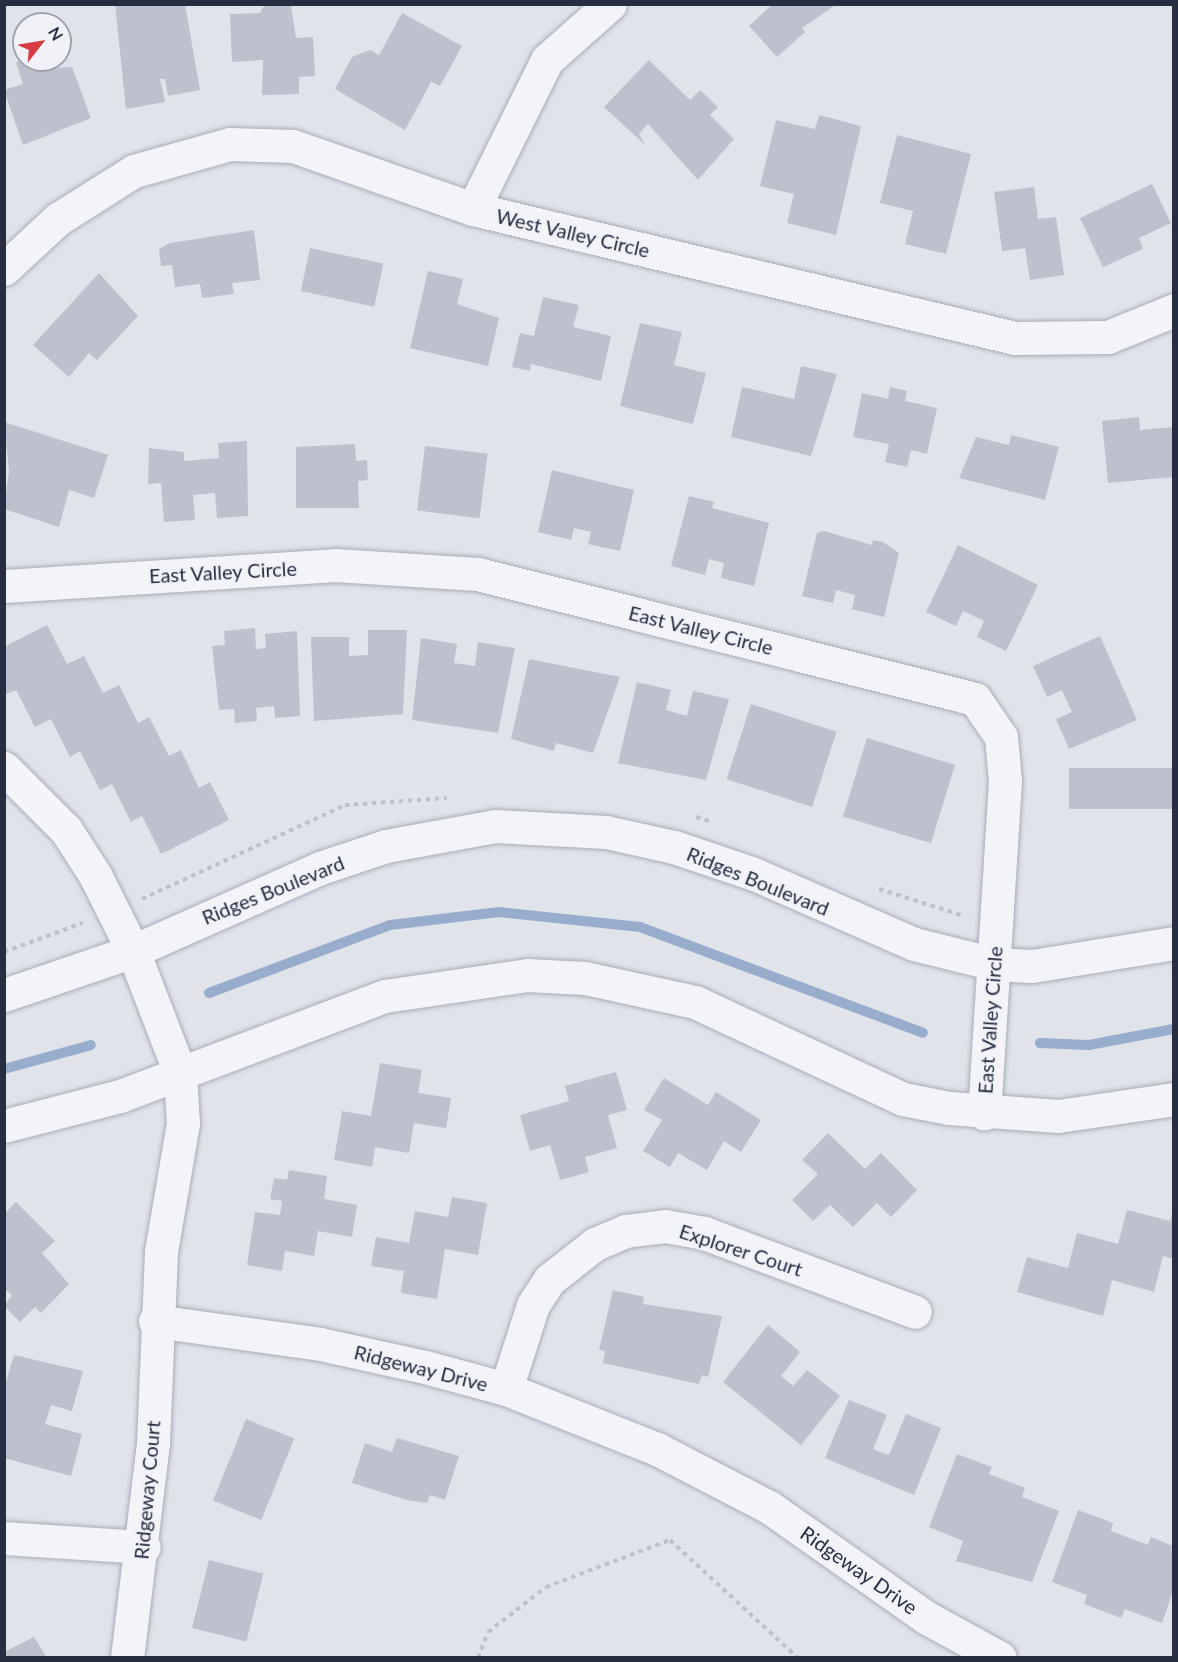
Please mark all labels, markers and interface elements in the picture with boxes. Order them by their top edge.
north arrow [12,12,72,72]
text: N [45,23,67,44]
street label: West Valley Circle [493,204,653,262]
street label: East Valley Circle [148,556,298,588]
street label: East Valley Circle [626,600,776,660]
street label: Ridges Boulevard [683,842,833,920]
street label: Ridges Boulevard [198,851,348,929]
street label: East Valley Circle [973,945,1007,1095]
street label: Explorer Court [676,1219,806,1281]
street label: Ridgeway Drive [351,1340,491,1396]
street label: Ridgeway Court [129,1419,165,1561]
street label: Ridgeway Drive [796,1521,922,1619]

